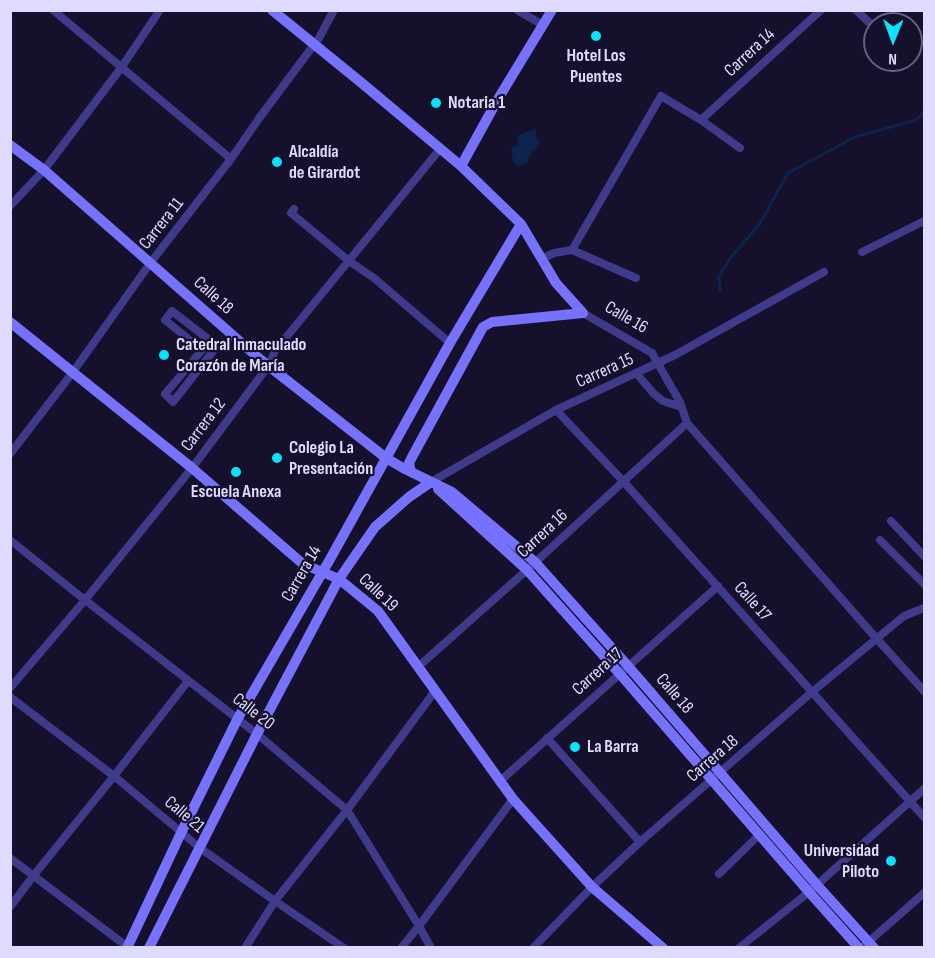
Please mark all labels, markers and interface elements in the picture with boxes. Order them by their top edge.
north arrow [863,12,923,72]
street label: Carrera 14 [720,24,780,82]
marker: Hotel Los Puentes [589,29,603,43]
place label: Hotel Los Puentes [566,45,626,88]
text: N [888,49,897,68]
place label: Notaria 1 [448,92,505,114]
marker: Notaria 1 [429,96,443,110]
place label: Alcaldía de Girardot [289,141,360,184]
marker: Alcaldía de Girardot [270,155,284,169]
street label: Carrera 11 [135,194,189,254]
street label: Calle 18 [189,272,237,320]
street label: Calle 16 [601,297,651,339]
place label: Catedral Inmaculado Corazón de María [176,334,306,376]
marker: Catedral Inmaculado Corazón de María [157,348,171,362]
street label: Carrera 15 [573,349,637,393]
street label: Carrera 12 [177,394,231,456]
place label: Colegio La Presentación [289,437,373,480]
marker: Colegio La Presentación [270,451,284,465]
marker: Escuela Anexa [229,465,243,479]
place label: Escuela Anexa [191,481,281,503]
street label: Carrera 16 [513,505,573,563]
street label: Carrera 14 [277,542,327,606]
street label: Calle 19 [354,569,402,617]
street label: Calle 17 [729,578,775,626]
street label: Carrera 17 [568,644,628,700]
street label: Calle 18 [651,669,697,719]
street label: Calle 20 [228,689,278,735]
street label: Carrera 18 [683,731,743,787]
place label: La Barra [587,736,639,758]
marker: La Barra [568,740,582,754]
street label: Calle 21 [159,792,209,838]
place label: Universidad Piloto [804,840,879,882]
marker: Universidad Piloto [884,854,898,868]

